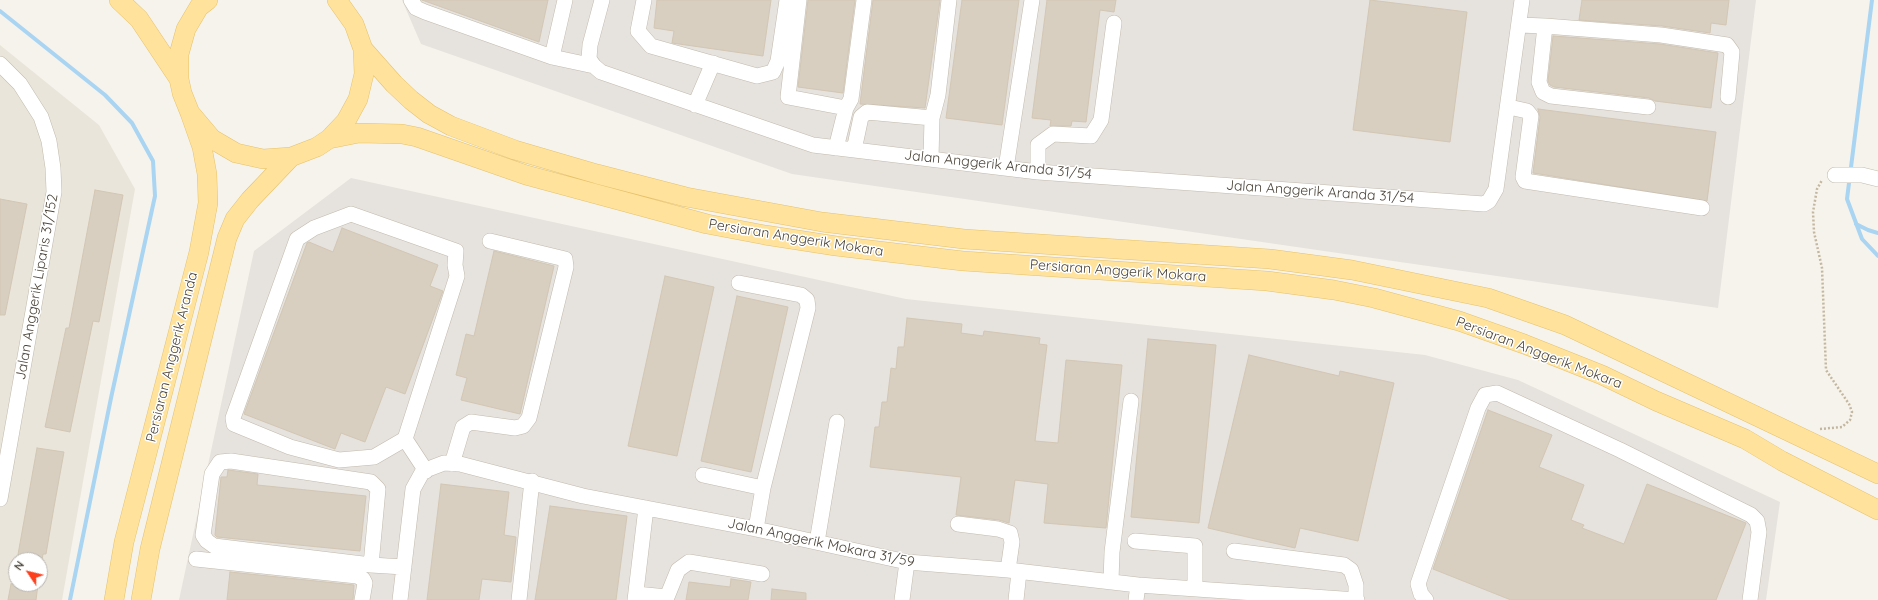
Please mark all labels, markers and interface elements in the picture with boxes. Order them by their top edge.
street label: Jalan Anggerik Aranda 31/54 [903,147,1093,183]
street label: Jalan Anggerik Aranda 31/54 [1225,177,1415,207]
street label: Jalan Anggerik Liparis 31/152 [12,193,62,381]
street label: Persiaran Anggerik Mokara [707,216,885,260]
street label: Persiaran Anggerik Mokara [1029,256,1207,286]
street label: Persiaran Anggerik Aranda [143,270,201,444]
street label: Persiaran Anggerik Mokara [1453,313,1625,393]
street label: Jalan Anggerik Mokara 31/59 [726,515,916,571]
north arrow [8,552,48,592]
text: N [11,558,27,573]

